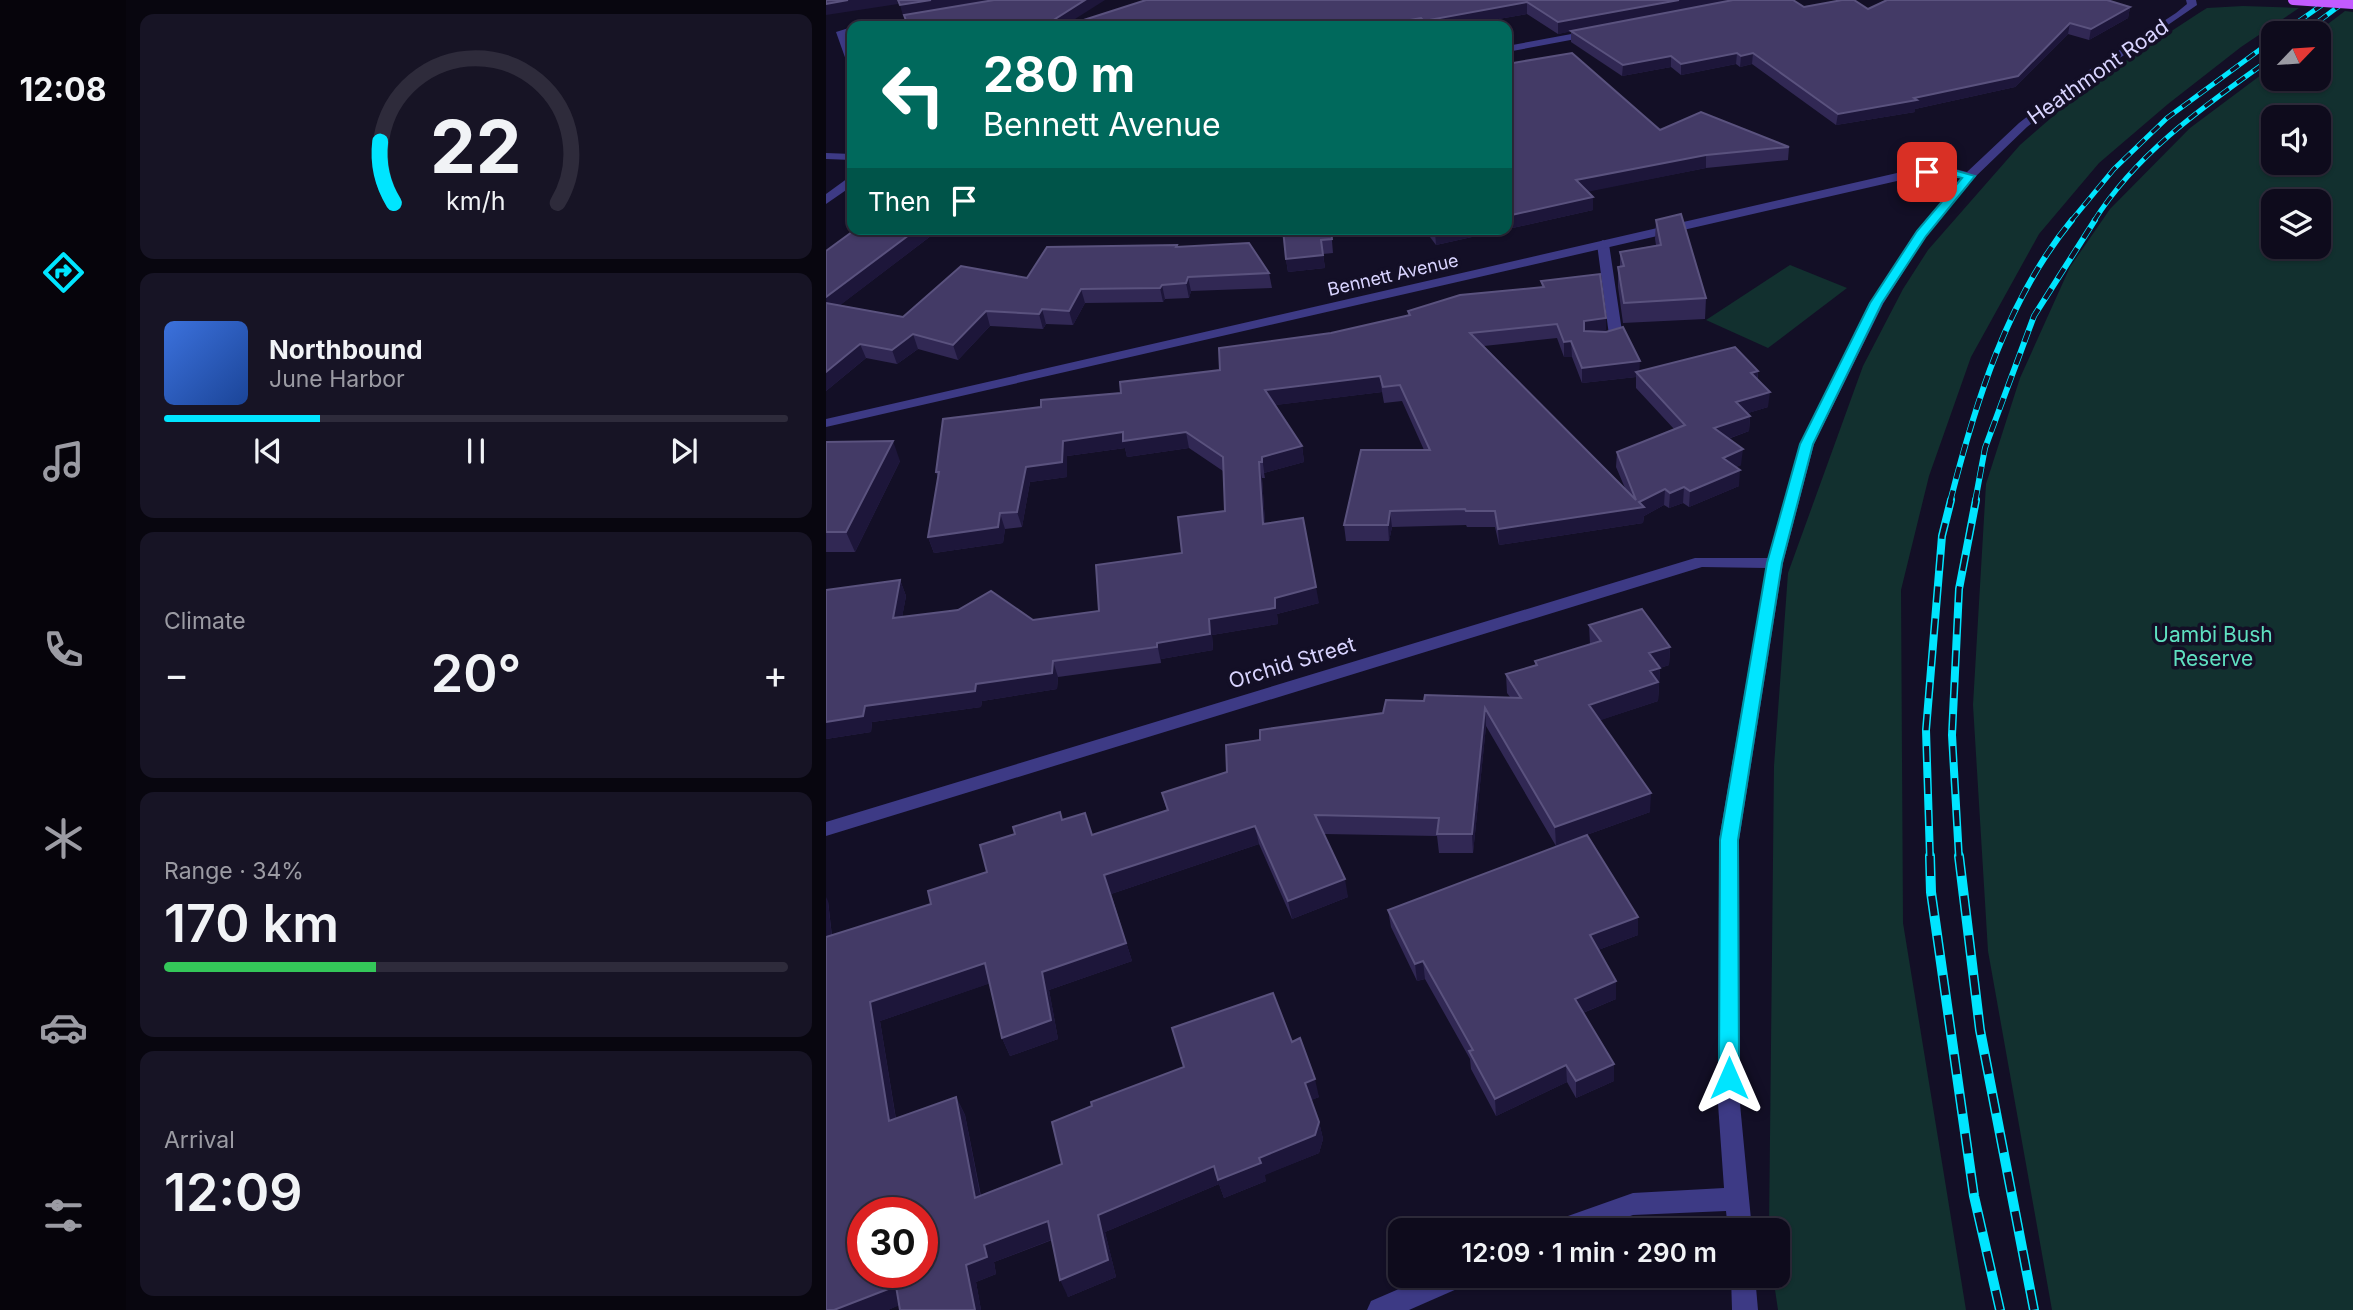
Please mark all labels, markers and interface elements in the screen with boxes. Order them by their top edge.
street label: Heathmont Road [2023,14,2173,129]
north arrow [2261,21,2331,91]
map controls [2261,21,2331,259]
text: 280 m [983,45,1135,104]
icon: left [868,49,959,140]
text: 12:08 [19,70,107,109]
text: 22 [430,102,522,191]
text: Bennett Avenue [983,105,1221,144]
button: sound [2261,105,2331,175]
pin [1897,142,1957,202]
icon: arrive [1908,153,1946,191]
icon: arrive [945,182,983,220]
text: km/h [446,185,506,215]
text: Then [868,186,931,217]
button: layers [2261,189,2331,259]
icon: directions [39,248,88,297]
street label: Bennett Avenue [1325,249,1460,300]
text: Northbound [269,334,423,365]
text: June Harbor [269,365,405,393]
icon: previous [249,432,287,470]
icon: pause [457,432,495,470]
icon: next [665,432,703,470]
icon: music [39,437,88,486]
text: Climate [164,607,246,635]
park label: Uambi Bush Reserve [2153,622,2273,671]
icon: phone [39,625,88,674]
street label: Orchid Street [1225,631,1358,694]
text: 20° [431,642,521,705]
text: − [164,651,189,697]
text: + [763,651,788,697]
icon: climate [39,814,88,863]
text: Range · 34% [164,857,304,885]
text: 170 km [164,892,339,955]
icon: car [39,1003,88,1052]
position arrow [1692,1041,1766,1115]
text: Arrival [164,1126,235,1154]
text: 12:09 [164,1161,303,1224]
icon: filters [39,1191,88,1240]
speed limit sign: 30 [847,1197,938,1288]
text: 12:09 · 1 min · 290 m [1461,1237,1717,1268]

